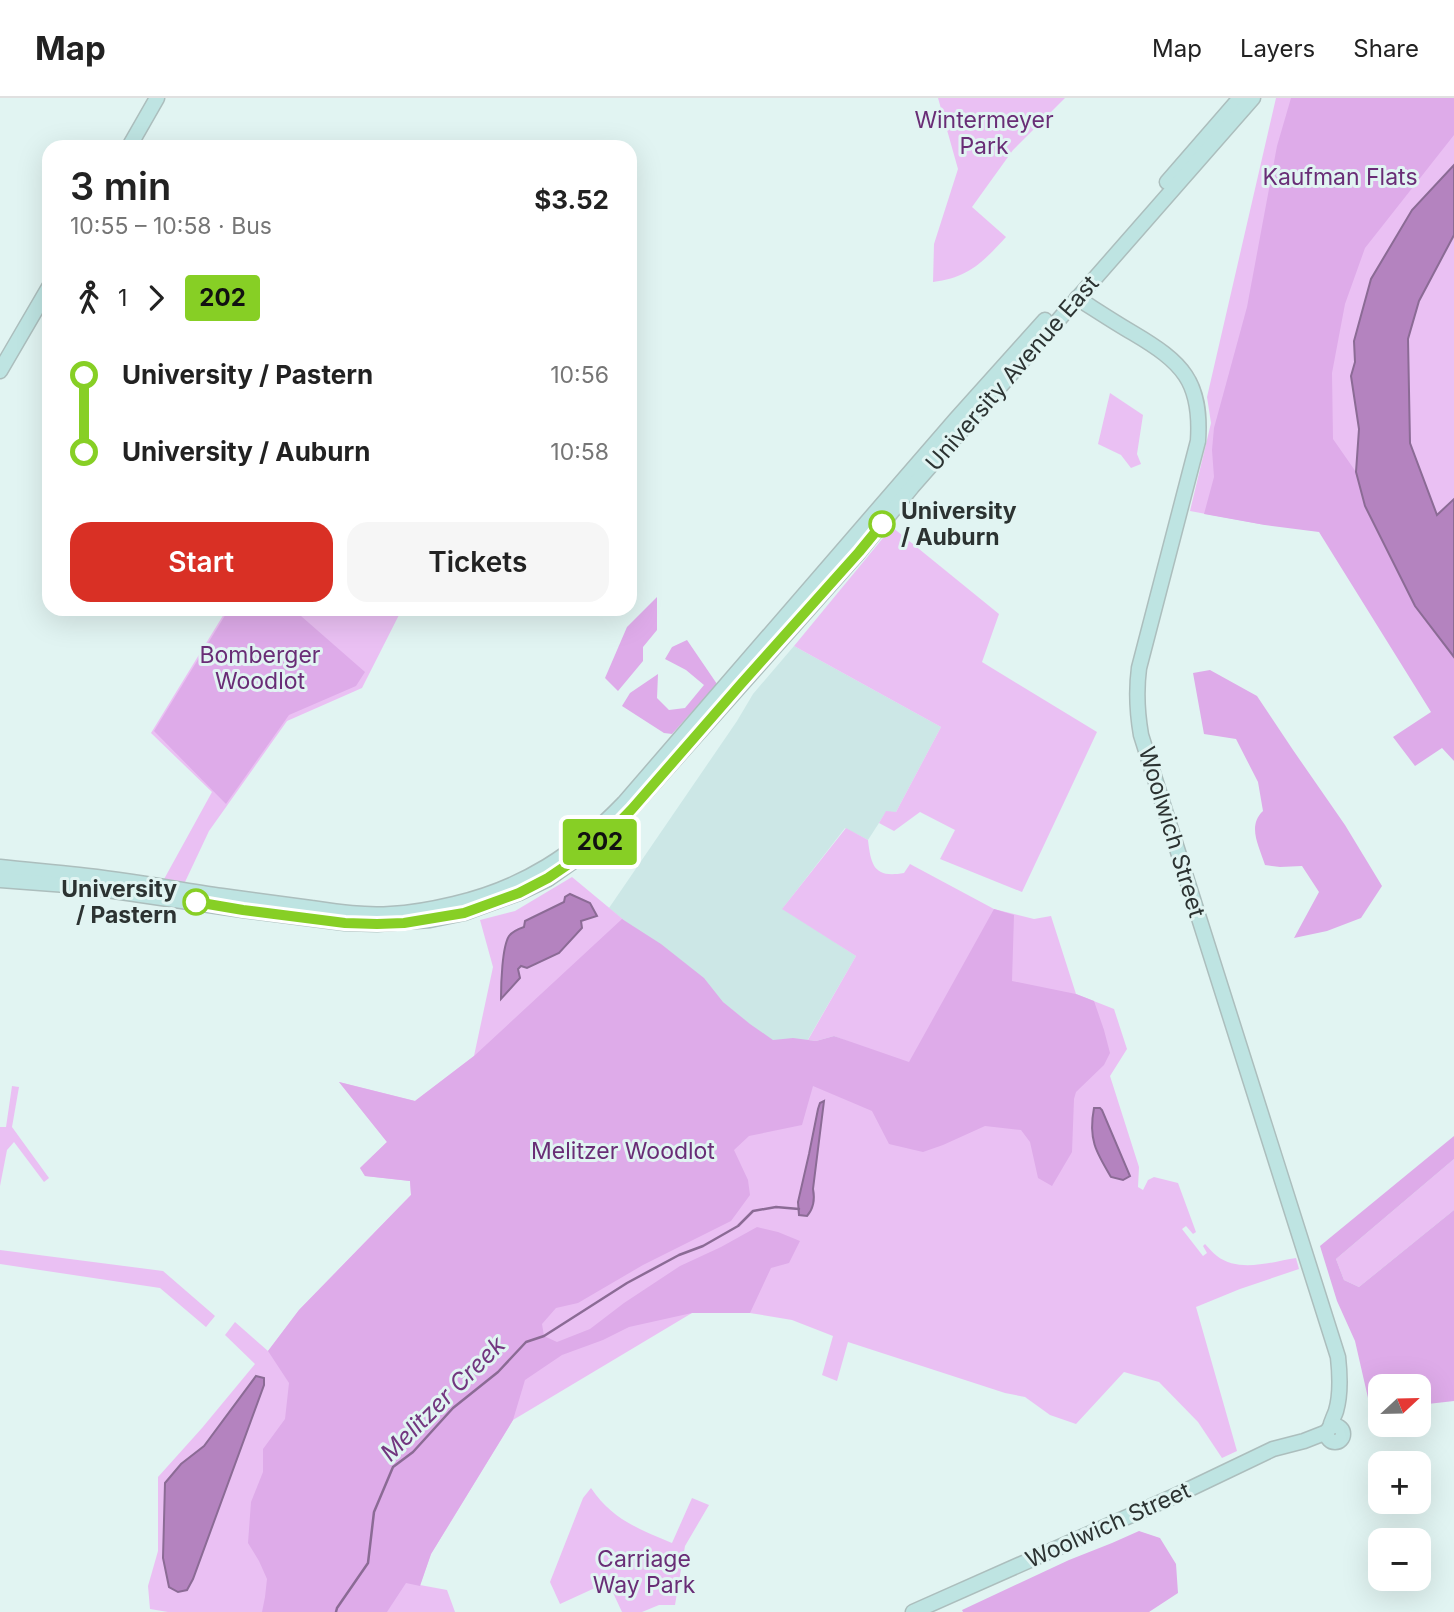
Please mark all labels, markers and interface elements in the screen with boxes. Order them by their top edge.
text: Map [35,28,106,68]
text: Map [1152,34,1202,63]
text: Layers [1240,34,1315,63]
text: Share [1353,34,1419,63]
park label: Wintermeyer Park [914,106,1054,160]
text: 3 min [70,163,171,209]
park label: Kaufman Flats [1262,163,1418,191]
text: $3.52 [534,184,609,215]
text: 10:55 – 10:58 · Bus [70,212,272,240]
street label: University Avenue East [920,269,1105,476]
icon: walk [70,279,108,317]
icon: forward [137,279,175,317]
text: 202 [199,283,246,312]
text: 1 [118,284,127,312]
text: University / Pastern [122,359,373,390]
text: 10:56 [550,361,609,389]
text: University / Auburn [122,436,370,467]
text: 10:58 [550,438,609,466]
place label: University / Auburn [901,497,1017,551]
marker: University / Auburn [869,511,895,537]
button: Start [70,522,333,602]
button: Tickets [347,522,609,602]
park label: Bomberger Woodlot [200,641,321,695]
street label: Woolwich Street [1133,743,1211,921]
line badge: 202 [560,819,640,865]
text: 202 [577,827,623,856]
place label: University / Pastern [61,875,177,929]
marker: University / Pastern [183,889,209,915]
park label: Melitzer Woodlot [531,1137,715,1165]
water label: Melitzer Creek [374,1330,512,1467]
north arrow [1368,1374,1432,1437]
map controls [1368,1374,1431,1591]
button: + [1368,1451,1431,1514]
street label: Woolwich Street [1021,1476,1195,1574]
button: − [1368,1528,1431,1591]
park label: Carriage Way Park [593,1545,696,1599]

